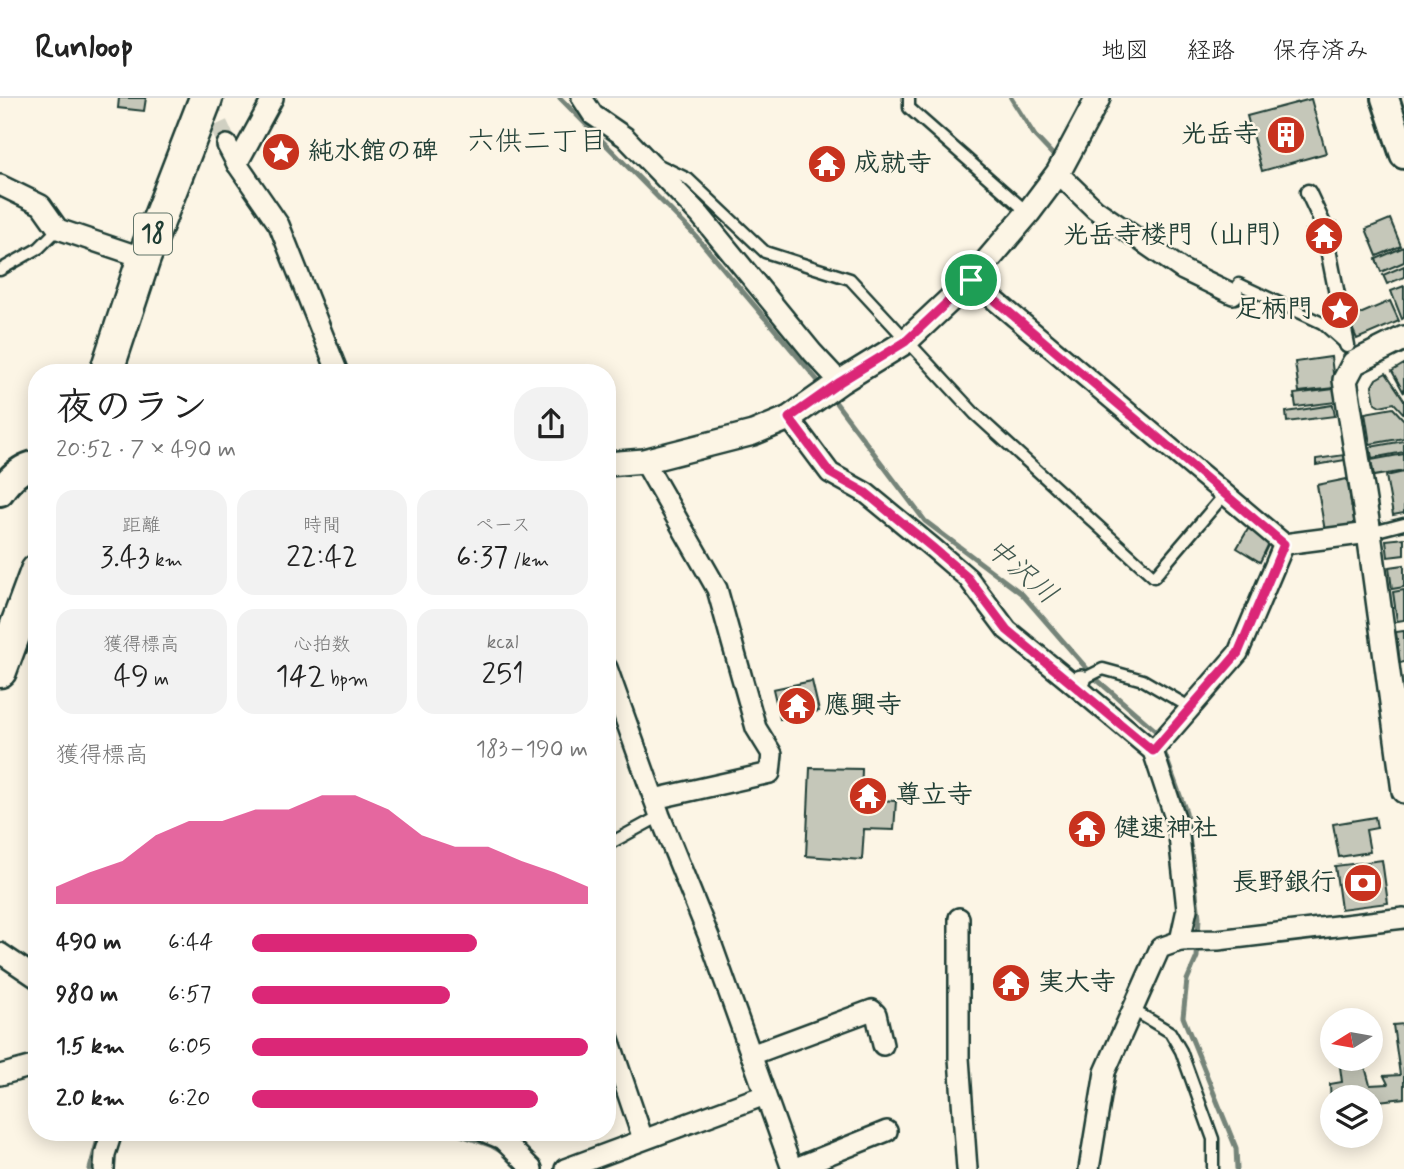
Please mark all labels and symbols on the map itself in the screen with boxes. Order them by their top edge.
building icon: 光岳寺 [1265,114,1307,156]
place label: 光岳寺 [1181,118,1259,152]
district label: 六供二丁目 [467,124,607,161]
place icon: 純水館の碑 [260,131,302,173]
place label: 純水館の碑 [308,135,438,169]
temple icon: 成就寺 [806,143,848,185]
place label: 成就寺 [854,147,932,181]
road number: 18 [134,214,172,254]
temple icon: 光岳寺楼門（山門） [1303,215,1345,257]
place label: 光岳寺楼門（山門） [1063,219,1297,253]
pin [941,250,1001,310]
place icon: 足柄門 [1319,289,1361,331]
place label: 足柄門 [1235,293,1313,327]
water label: 中沢川 [977,530,1065,614]
temple icon: 應興寺 [776,685,818,727]
place label: 應興寺 [824,689,902,723]
temple icon: 尊立寺 [847,775,889,817]
place label: 尊立寺 [895,779,973,813]
temple icon: 健速神社 [1066,808,1108,850]
place label: 健速神社 [1114,812,1218,846]
bank icon: 長野銀行 [1342,862,1384,904]
place label: 長野銀行 [1232,866,1336,900]
temple icon: 実大寺 [990,962,1032,1004]
place label: 実大寺 [1038,966,1116,1000]
north arrow [1320,1008,1382,1071]

